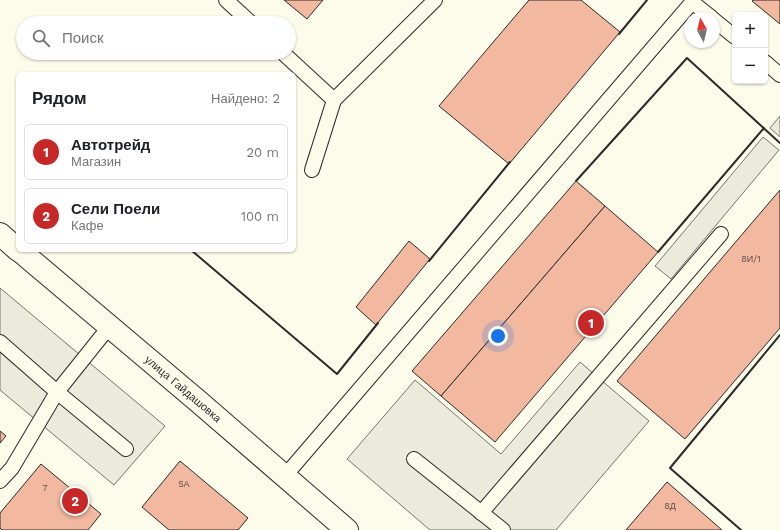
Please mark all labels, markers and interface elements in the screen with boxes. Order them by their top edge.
north arrow [684,12,720,48]
map controls [732,12,768,84]
button: + [732,12,768,48]
search box [16,16,296,60]
icon: search [30,27,52,49]
text: Поиск [62,29,104,47]
button: − [732,48,768,84]
text: Рядом [32,88,87,108]
text: Найдено: 2 [211,91,280,106]
text: Автотрейд [71,136,150,154]
text: 1 [43,145,49,160]
text: 20 m [247,145,279,160]
text: Магазин [71,154,121,169]
text: Сели Поели [71,200,160,218]
text: 2 [42,209,50,224]
text: 100 m [241,209,279,224]
text: Кафе [71,218,104,233]
house number: 8И/1 [741,254,761,264]
pin: 1 [578,308,604,338]
your location [488,326,508,346]
street label: улица Гайдашовка [142,353,224,426]
house number: 5А [178,479,190,489]
house number: 7 [42,483,48,493]
pin: 2 [62,486,88,516]
house number: 8Д [664,501,676,511]

